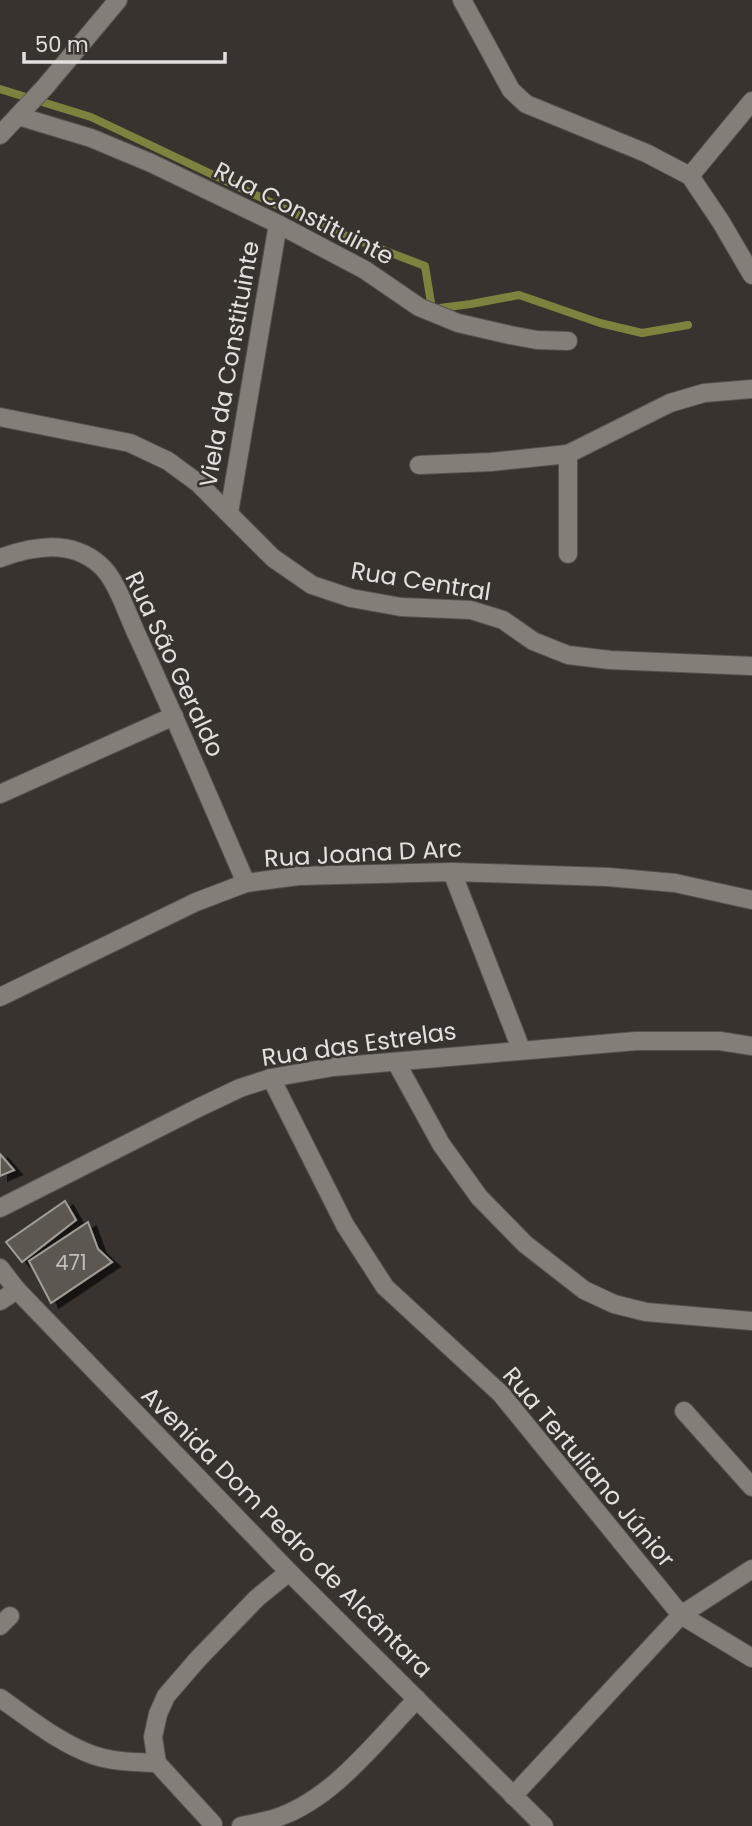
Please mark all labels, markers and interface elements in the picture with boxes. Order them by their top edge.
scale bar [24,21,226,65]
text: 50 m [35,30,89,59]
street label: Rua Constituinte [208,153,400,273]
street label: Viela da Constituinte [191,238,267,490]
street label: Rua Central [349,554,493,608]
street label: Rua São Geraldo [118,566,232,762]
street label: Rua Joana D Arc [263,831,463,875]
street label: Rua das Estrelas [260,1014,458,1074]
house number: 471 [55,1248,87,1277]
street label: Rua Tertuliano Júnior [495,1360,683,1574]
street label: Avenida Dom Pedro de Alcântara [134,1379,440,1685]

